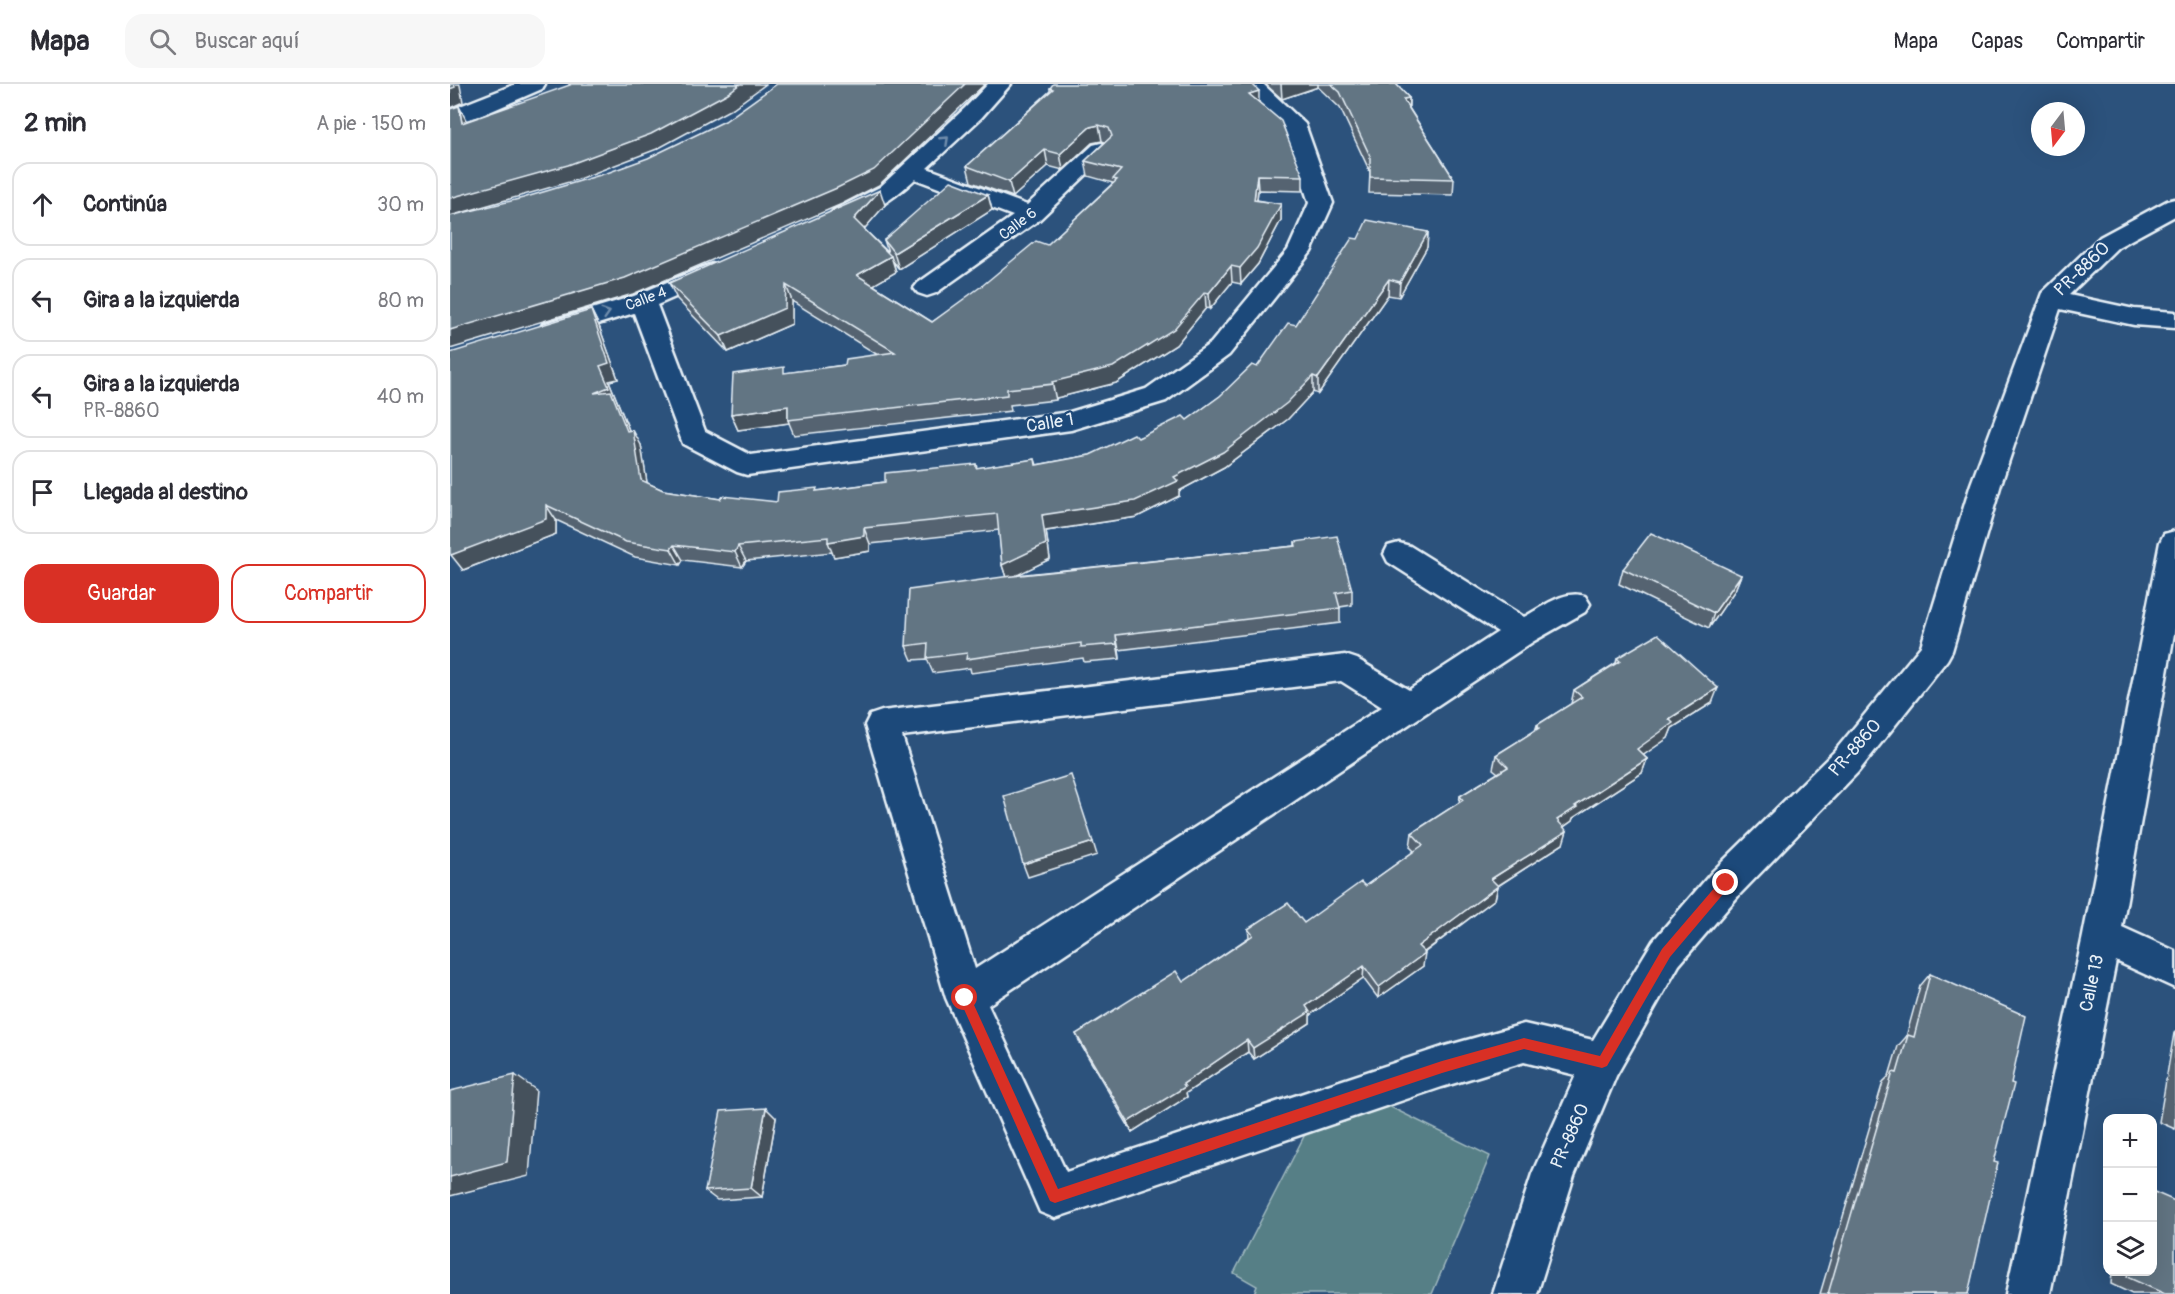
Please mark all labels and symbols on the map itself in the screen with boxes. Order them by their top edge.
north arrow [2031,102,2085,156]
one-way arrow [938,136,948,147]
street label: Calle 6 [995,204,1041,244]
street label: PR-8860 [2049,237,2115,301]
street label: Calle 4 [623,282,670,316]
one-way arrow [601,308,611,320]
street label: Calle 1 [1025,408,1075,438]
street label: PR-8860 [1824,714,1886,782]
route end [1712,869,1738,895]
street label: Calle 13 [2075,952,2109,1014]
route start [951,984,977,1010]
street label: PR-8860 [1545,1100,1595,1172]

